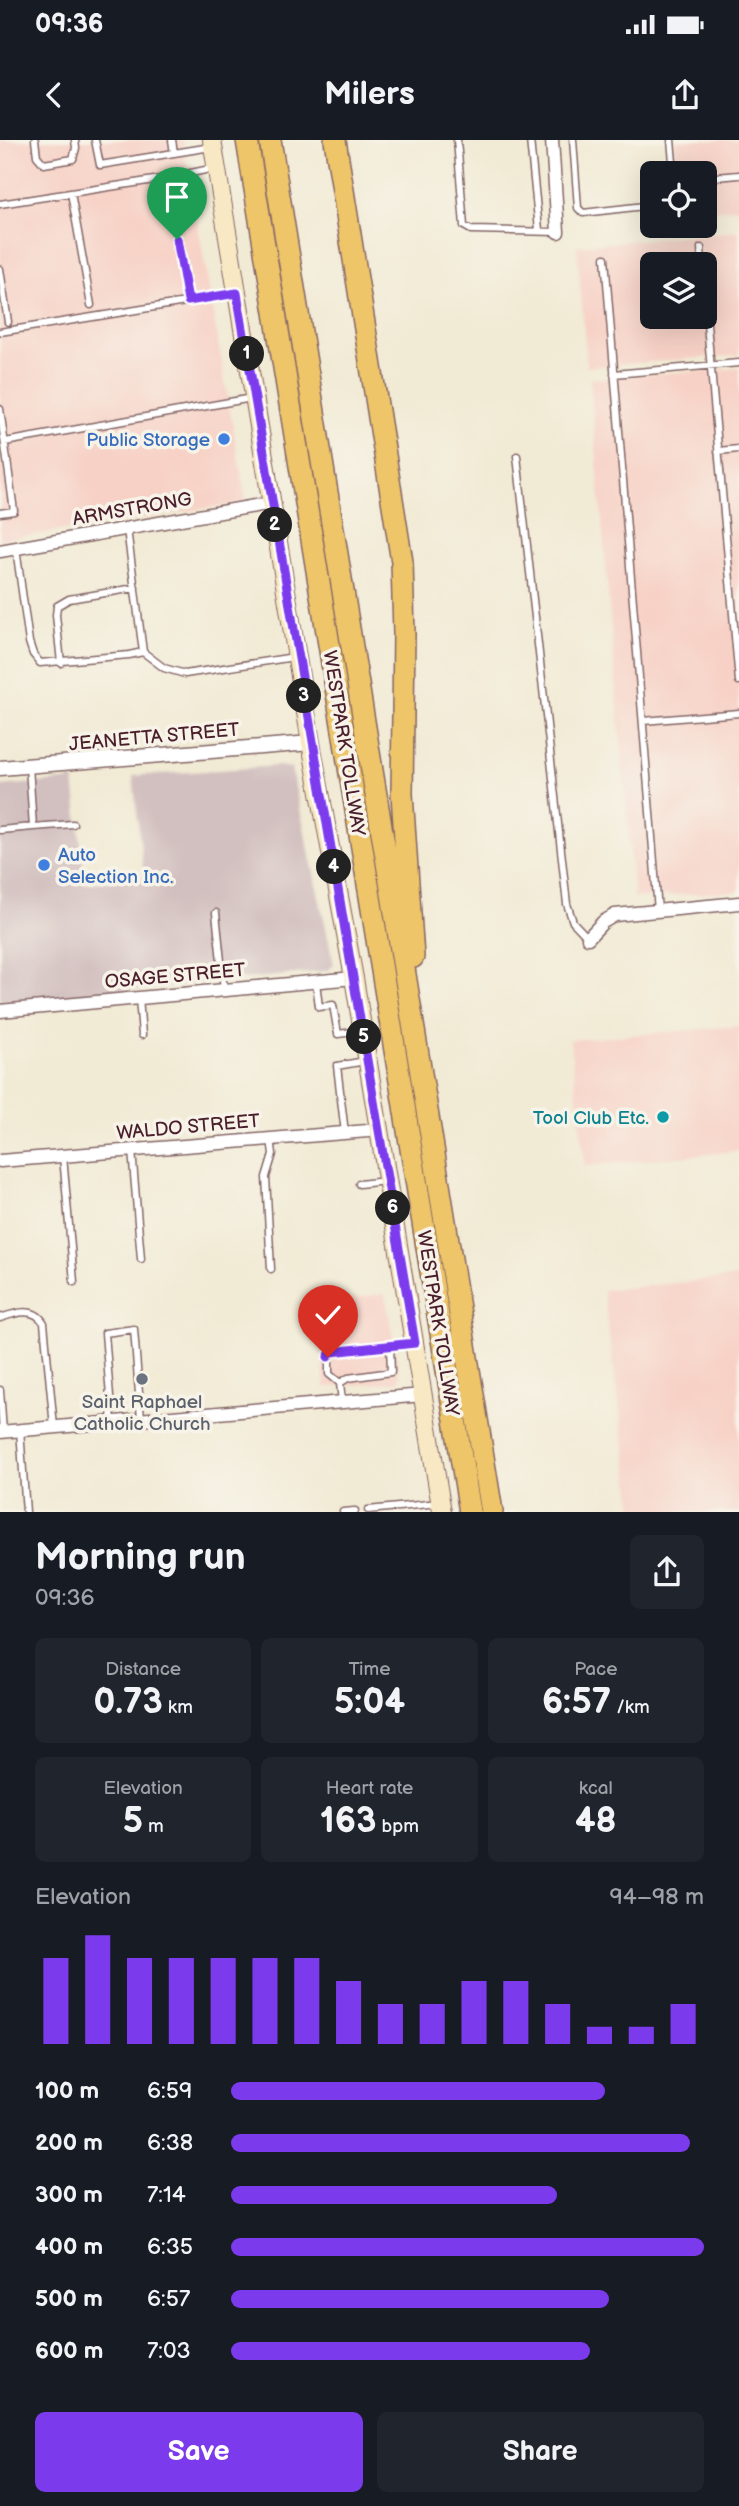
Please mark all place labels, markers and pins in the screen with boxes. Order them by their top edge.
pin [147,167,207,239]
pin: 1 [230,336,264,372]
place label: Public Storage [86,429,210,452]
marker: Public Storage [216,431,232,447]
pin: 2 [258,508,292,542]
pin: 3 [286,678,322,714]
place label: Auto Selection Inc. [58,844,174,889]
pin: 4 [316,850,352,884]
marker: Auto Selection Inc. [36,857,52,873]
pin: 5 [346,1020,382,1054]
place label: Tool Club Etc. [533,1107,649,1130]
marker: Tool Club Etc. [655,1109,671,1125]
pin: 6 [376,1190,410,1226]
pin [298,1285,358,1357]
marker: Saint Raphael Catholic Church [134,1371,150,1387]
place label: Saint Raphael Catholic Church [74,1391,210,1436]

